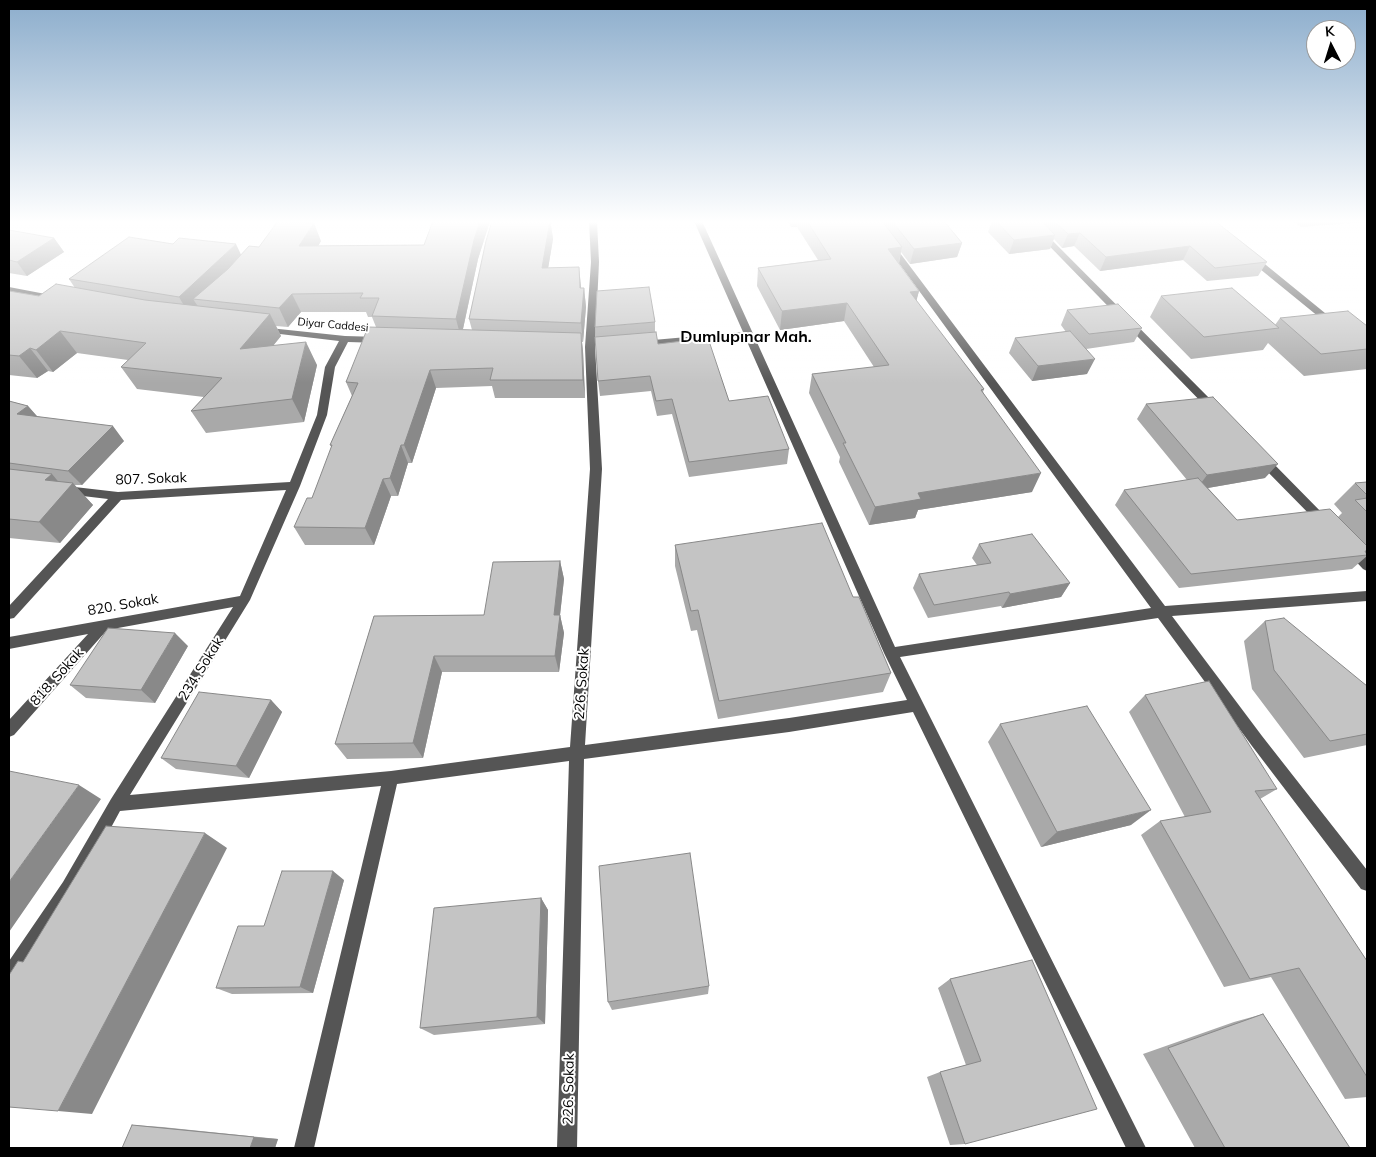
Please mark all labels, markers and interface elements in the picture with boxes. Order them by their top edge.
north arrow [1306,20,1356,70]
text: K [1324,22,1335,40]
street label: Diyar Caddesi [297,315,369,335]
district label: Dumlupınar Mah. [680,327,812,347]
street label: 807. Sokak [115,469,187,489]
street label: 820. Sokak [86,591,160,619]
street label: 234. Sokak [175,634,227,704]
street label: 818. Sokak [27,645,87,709]
street label: 226. Sokak [571,648,593,720]
street label: 226. Sokak [560,1053,578,1125]

